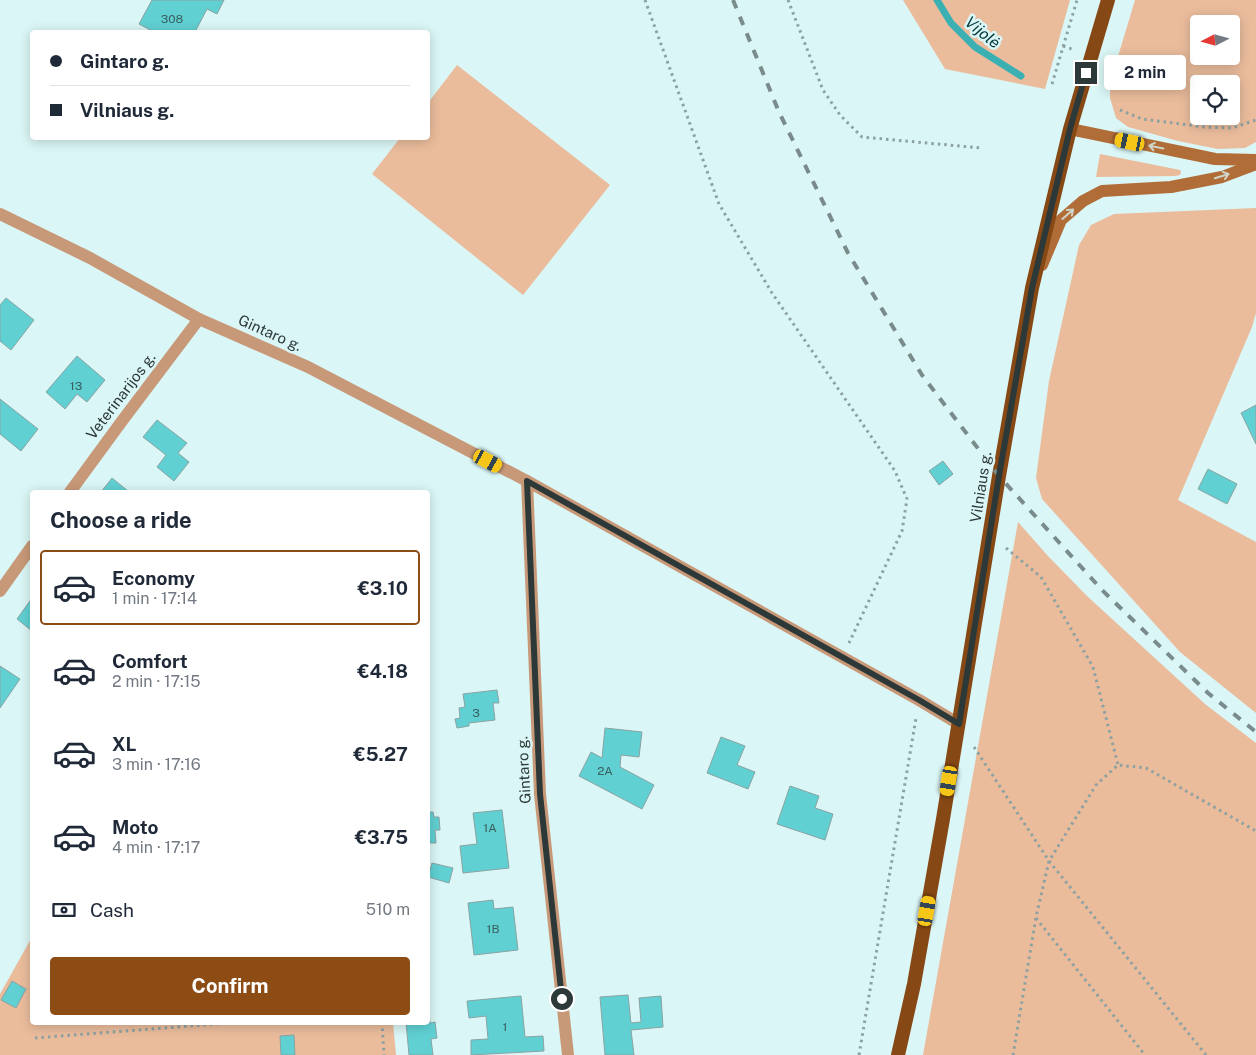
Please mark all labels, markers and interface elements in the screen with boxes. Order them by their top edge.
house number: 308 [161,12,183,26]
water label: Vijolė [961,12,1004,53]
north arrow [1190,15,1240,65]
map controls [1190,15,1240,125]
text: Gintaro g. [80,50,169,72]
callout: 2 min [1104,56,1186,90]
route end [1075,62,1097,84]
text: 2 min [1124,63,1166,82]
button: locate [1190,75,1240,125]
text: Vilniaus g. [80,99,174,121]
car [1113,132,1146,152]
one-way arrow [1148,142,1164,152]
one-way arrow [1214,171,1230,181]
one-way arrow [1062,208,1075,220]
street label: Gintaro g. [236,311,305,354]
street label: Veterinarijos g. [82,349,159,442]
house number: 13 [70,379,82,393]
car [471,447,504,475]
street label: Vilniaus g. [967,450,995,524]
text: Choose a ride [50,507,192,533]
icon: car [52,565,97,610]
text: Economy [112,567,195,589]
text: €3.10 [357,577,408,599]
text: 1 min · 17:14 [112,589,197,608]
icon: car [52,648,97,693]
text: Comfort [112,650,188,672]
text: €4.18 [357,660,408,682]
text: 2 min · 17:15 [112,672,200,691]
house number: 3 [472,706,480,720]
icon: car [52,731,97,776]
text: XL [112,733,137,755]
street label: Gintaro g. [513,736,534,804]
text: €5.27 [353,743,408,765]
text: 3 min · 17:16 [112,755,201,774]
house number: 2A [597,764,613,778]
car [939,765,958,797]
icon: car [52,814,97,859]
text: Moto [112,816,158,838]
house number: 1A [483,821,497,835]
text: €3.75 [355,826,408,848]
text: 4 min · 17:17 [112,838,200,857]
car [917,895,936,927]
icon: cash [50,896,78,924]
text: Cash [90,899,134,921]
text: 510 m [366,900,410,919]
house number: 1B [487,922,499,936]
button: Confirm [50,957,410,1015]
route start [551,988,573,1010]
house number: 1 [503,1020,507,1034]

